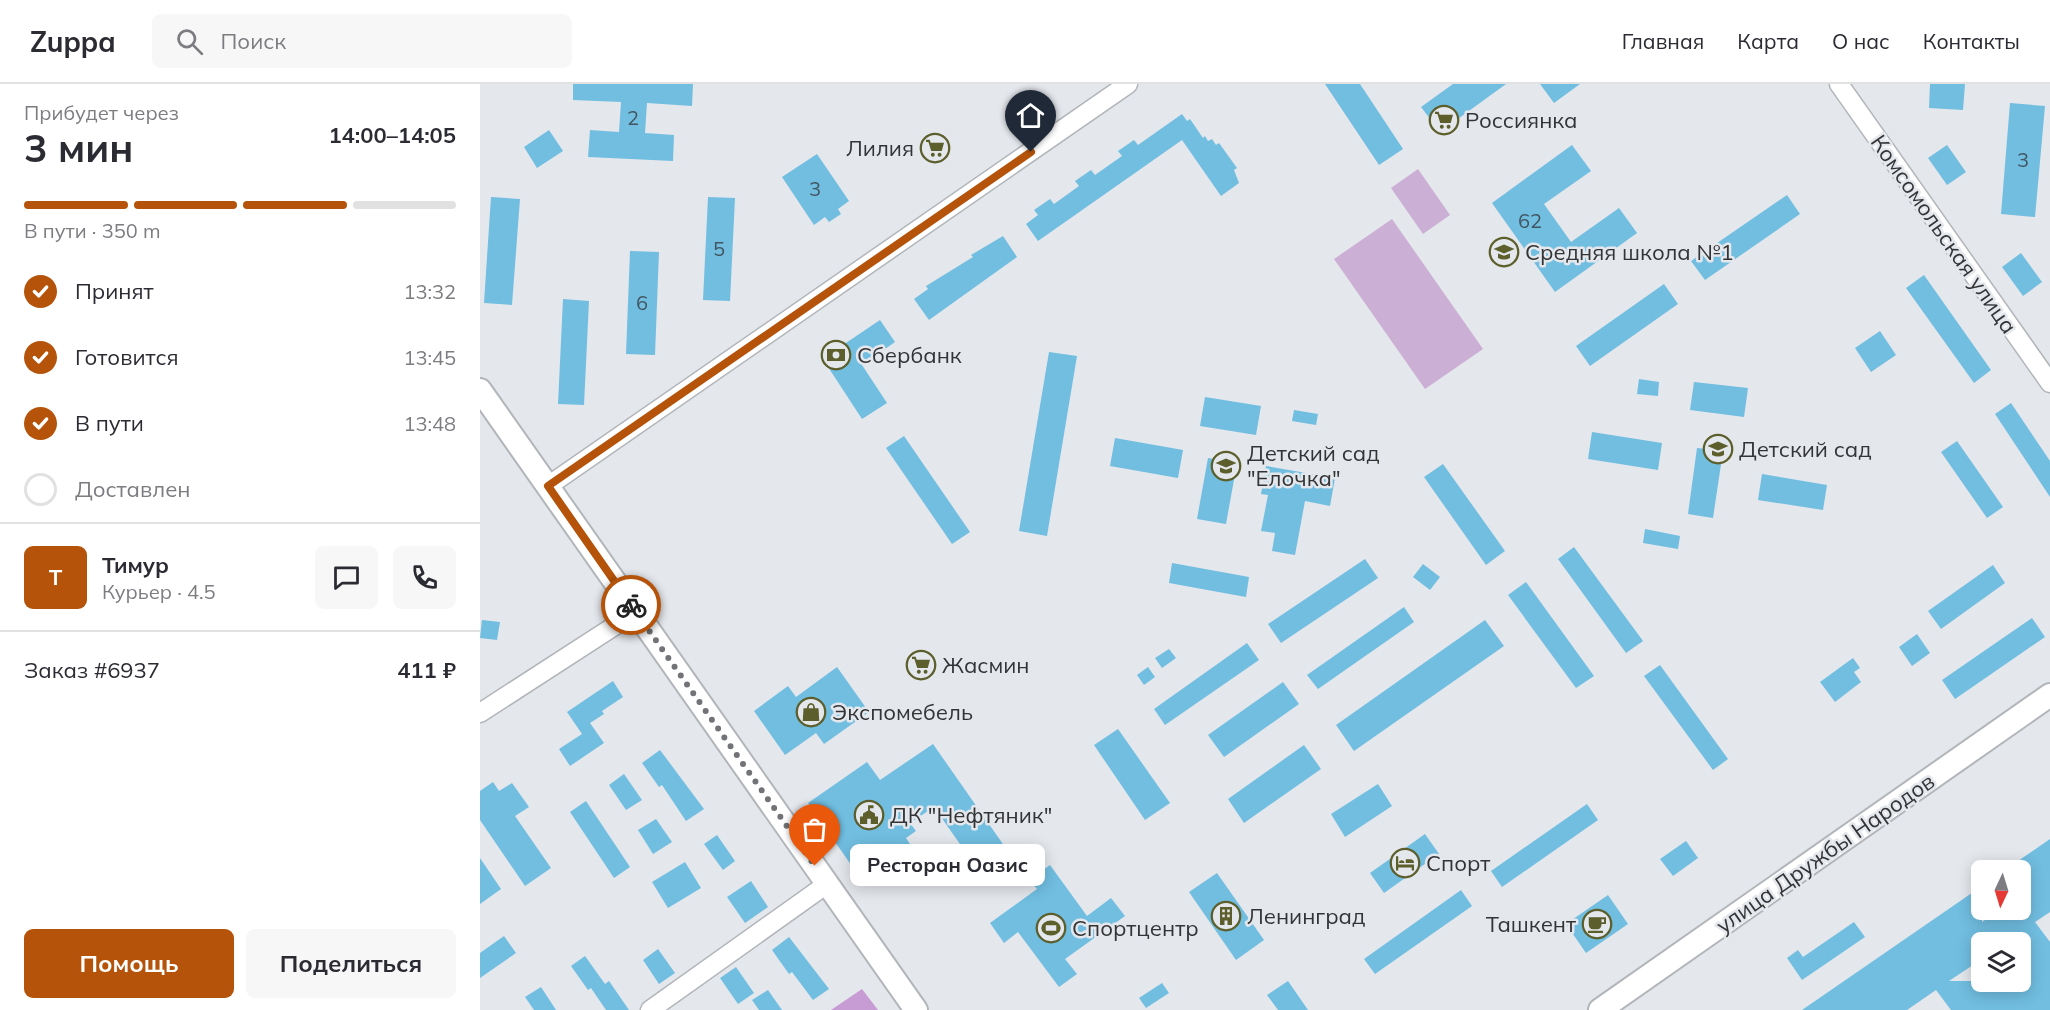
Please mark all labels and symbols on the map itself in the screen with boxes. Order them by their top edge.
pin [1005,90,1056,152]
supermarket icon: Россиянка [1428,104,1460,136]
house number: 2 [627,105,639,130]
place label: Россиянка [1465,106,1578,134]
street label: Комсомольская улица [1865,129,2023,339]
supermarket icon: Лилия [919,132,951,164]
place label: Лилия [846,134,914,162]
house number: 3 [2017,147,2029,172]
house number: 3 [809,176,821,201]
house number: 62 [1518,208,1542,233]
house number: 5 [713,236,725,261]
school or university icon: Средняя школа №1 [1488,236,1520,268]
place label: Средняя школа №1 [1525,238,1734,266]
house number: 6 [636,290,648,315]
bank icon: Сбербанк [820,339,852,371]
place label: Сбербанк [857,341,962,369]
school or university icon: Детский сад [1702,433,1734,465]
place label: Детский сад [1739,435,1872,463]
place label: Детский сад "Елочка" [1247,439,1380,492]
school or university icon: Детский сад "Елочка" [1210,450,1242,482]
courier [601,575,661,635]
supermarket icon: Жасмин [905,649,937,681]
place label: Жасмин [942,651,1030,679]
shop icon: Экспомебель [795,696,827,728]
place label: Экспомебель [832,698,973,726]
street label: улица Дружбы Народов [1710,767,1940,939]
public building icon: ДК "Нефтяник" [853,799,885,831]
place label: ДК "Нефтяник" [890,801,1052,829]
pin [789,804,840,866]
callout: Ресторан Оазис [851,845,1046,887]
hotel icon: Спорт [1389,847,1421,879]
place label: Спорт [1426,849,1490,877]
north arrow [1971,860,2031,920]
building icon: Ленинград [1210,900,1242,932]
place label: Ленинград [1247,902,1365,930]
cafe icon: Ташкент [1581,908,1613,940]
place label: Ташкент [1486,910,1576,938]
sports icon: Спортцентр [1035,912,1067,944]
place label: Спортцентр [1072,914,1199,942]

